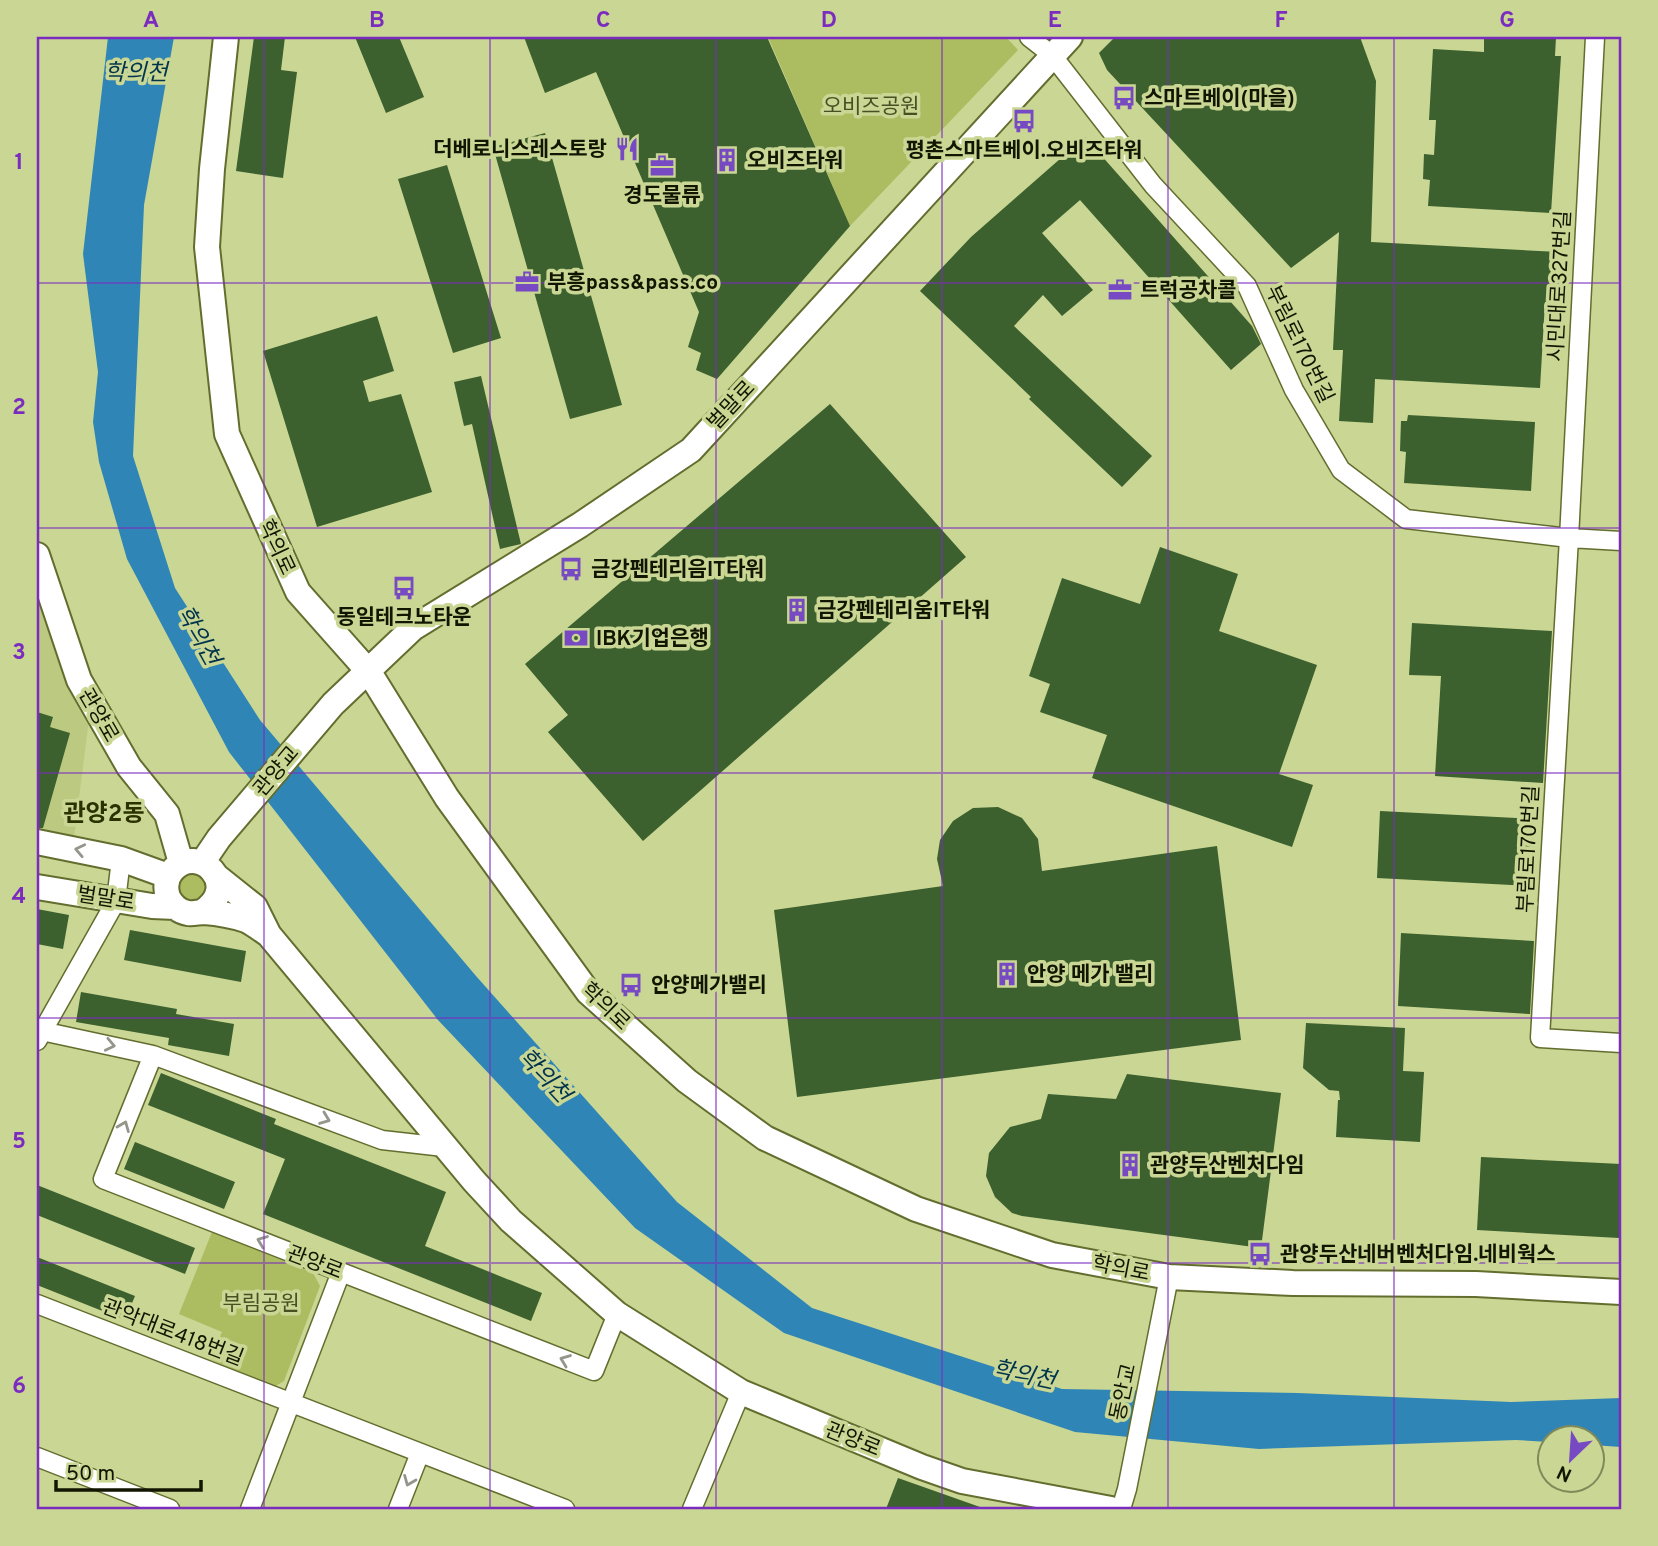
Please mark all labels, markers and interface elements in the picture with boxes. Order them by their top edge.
text: A [143,7,159,36]
text: B [369,7,385,36]
text: C [596,7,610,36]
text: D [821,7,837,36]
text: E [1048,7,1062,36]
text: F [1274,7,1288,36]
text: G [1499,7,1515,36]
water label: 학의천 [104,60,171,89]
bus stop icon: 스마트베이(마을) [1110,84,1138,112]
place label: 스마트베이(마을) [1144,86,1295,113]
park label: 오비즈공원 [823,94,919,121]
bus stop icon: 평촌스마트베이.오비즈타워 [1010,107,1038,135]
restaurant icon: 더베로니스레스토랑 [613,135,641,163]
place label: 더베로니스레스토랑 [433,137,607,164]
place label: 평촌스마트베이.오비즈타워 [906,138,1142,165]
building icon: 오비즈타워 [713,146,741,174]
place label: 오비즈타워 [747,148,844,175]
text: 1 [14,149,24,178]
office icon: 경도물류 [648,152,676,180]
place label: 경도물류 [623,183,701,210]
street label: 시민대로327번길 [1543,210,1578,363]
office icon: 부흥pass&pass.co [513,268,541,296]
place label: 부흥pass&pass.co [547,270,718,297]
office icon: 트럭공차콜 [1106,276,1134,304]
place label: 트럭공차콜 [1140,278,1237,305]
street label: 부림로170번길 [1258,281,1339,408]
street label: 벌말로 [702,376,762,436]
text: 2 [12,394,26,423]
street label: 학의로 [251,516,300,580]
bus stop icon: 금강펜테리음IT타워 [557,555,585,583]
place label: 금강펜테리음IT타워 [591,557,764,584]
bus stop icon: 동일테크노타운 [390,574,418,602]
building icon: 금강펜테리움IT타워 [783,596,811,624]
place label: 금강펜테리움IT타워 [817,598,990,625]
water label: 학의천 [169,601,226,673]
place label: 동일테크노타운 [336,605,472,632]
bank icon: IBK기업은행 [562,624,590,652]
place label: IBK기업은행 [596,626,709,653]
text: 3 [12,639,26,668]
street label: 관양로 [72,684,124,748]
street label: 관양교 [248,741,306,803]
street label: 부림로170번길 [1513,784,1546,914]
district label: 관양2동 [64,800,144,830]
one-way arrow [74,844,86,859]
street label: 벌말로 [75,882,137,917]
text: 4 [12,883,26,912]
building icon: 안양 메가 밸리 [993,960,1021,988]
place label: 안양 메가 밸리 [1027,962,1153,989]
bus stop icon: 안양메가밸리 [617,971,645,999]
place label: 안양메가밸리 [651,973,767,1000]
street label: 학의로 [575,977,635,1037]
one-way arrow [104,1037,116,1052]
water label: 학의천 [511,1044,577,1112]
one-way arrow [318,1111,330,1125]
one-way arrow [116,1121,130,1133]
text: 5 [12,1128,26,1157]
building icon: 관양두산벤처다임 [1116,1151,1144,1179]
place label: 관양두산벤처다임 [1150,1153,1305,1180]
one-way arrow [257,1236,269,1250]
street label: 관양로 [283,1240,346,1286]
bus stop icon: 관양두산네버벤처다임.네비웍스 [1246,1240,1274,1268]
place label: 관양두산네버벤처다임.네비웍스 [1280,1242,1556,1269]
street label: 학의로 [1090,1251,1152,1288]
park label: 부림공원 [222,1291,300,1318]
street label: 관악대로418번길 [98,1294,247,1373]
one-way arrow [560,1355,572,1369]
water label: 학의천 [989,1356,1060,1398]
street label: 동안교 [1105,1361,1144,1423]
text: 6 [12,1373,26,1402]
street label: 관양로 [821,1417,884,1464]
north arrow [1536,1424,1606,1494]
scale bar [56,1448,201,1492]
text: N [1553,1459,1576,1486]
text: 50 m [66,1461,115,1488]
one-way arrow [403,1475,417,1487]

